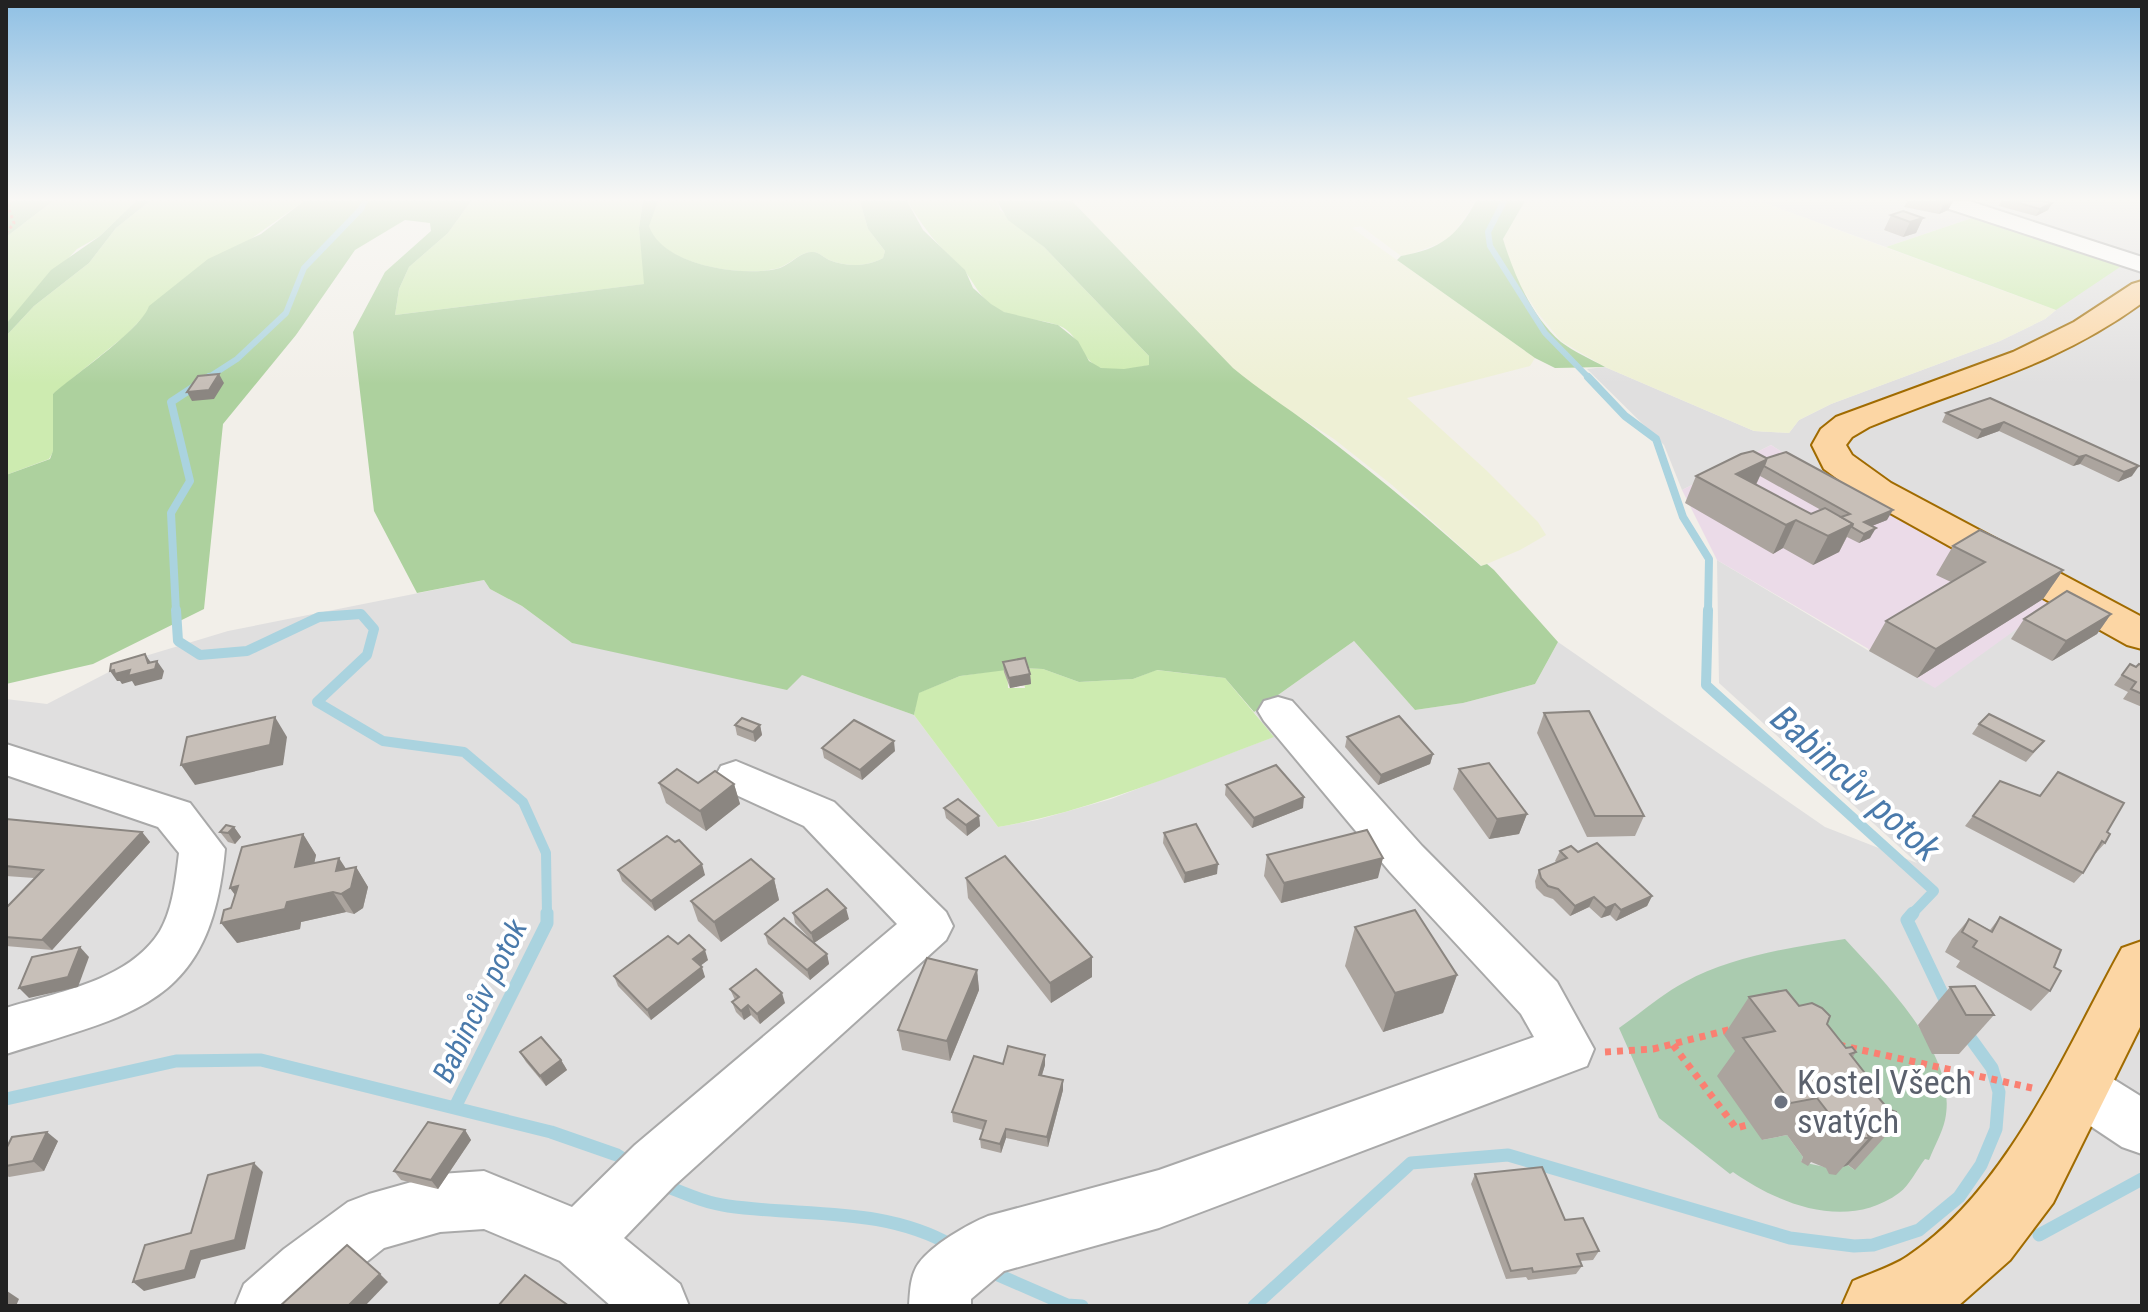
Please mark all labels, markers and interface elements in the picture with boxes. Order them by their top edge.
water label: Babincův potok [1762,697,1949,871]
water label: Babincův potok [425,913,534,1088]
place label: Kostel Všech svatých [1797,1062,1972,1141]
marker: Kostel Všech svatých [1772,1093,1790,1111]

